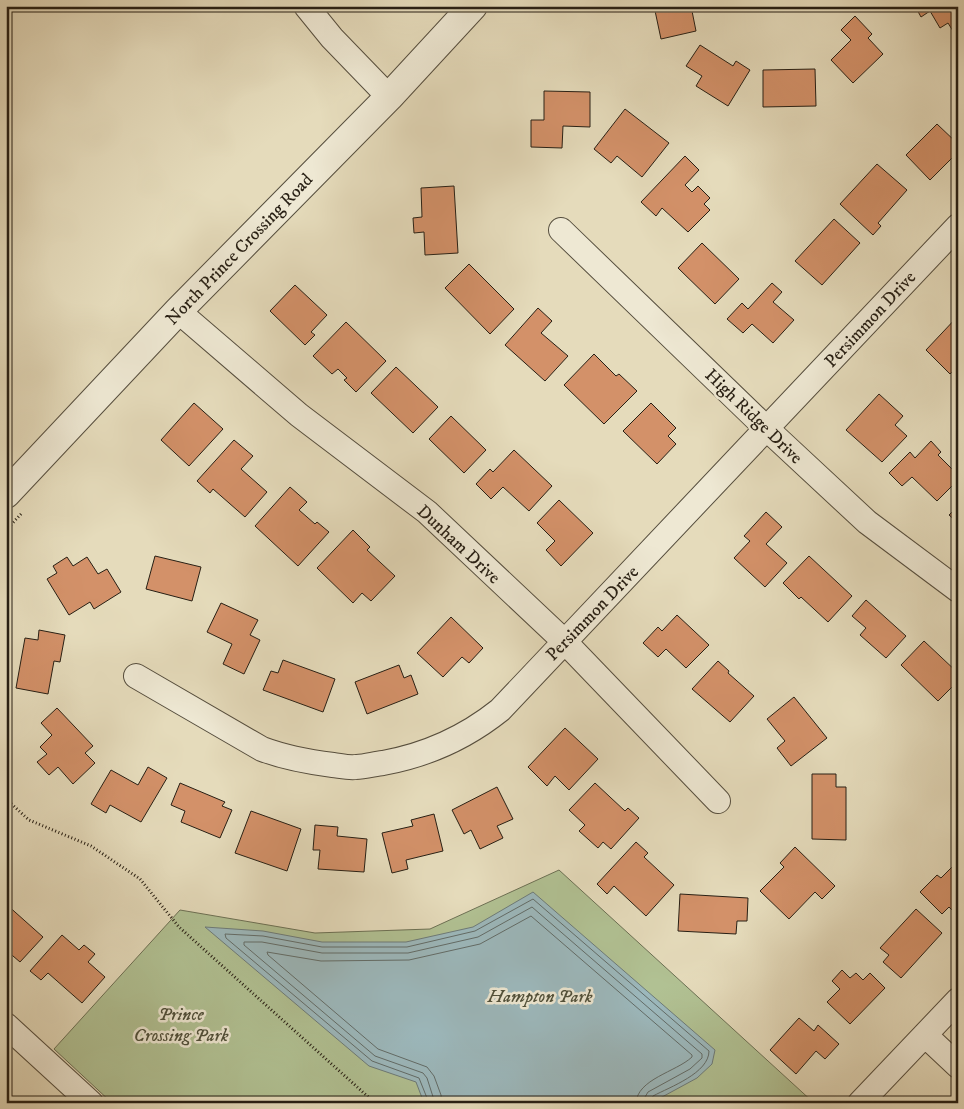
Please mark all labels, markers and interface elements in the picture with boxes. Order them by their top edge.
street label: North Prince Crossing Road [162,169,318,330]
street label: Persimmon Drive [820,267,921,373]
street label: High Ridge Drive [700,364,807,469]
street label: Dunham Drive [412,501,505,589]
street label: Persimmon Drive [542,561,644,666]
park label: Hampton Park [487,986,593,1008]
park label: Prince Crossing Park [134,1004,229,1047]

